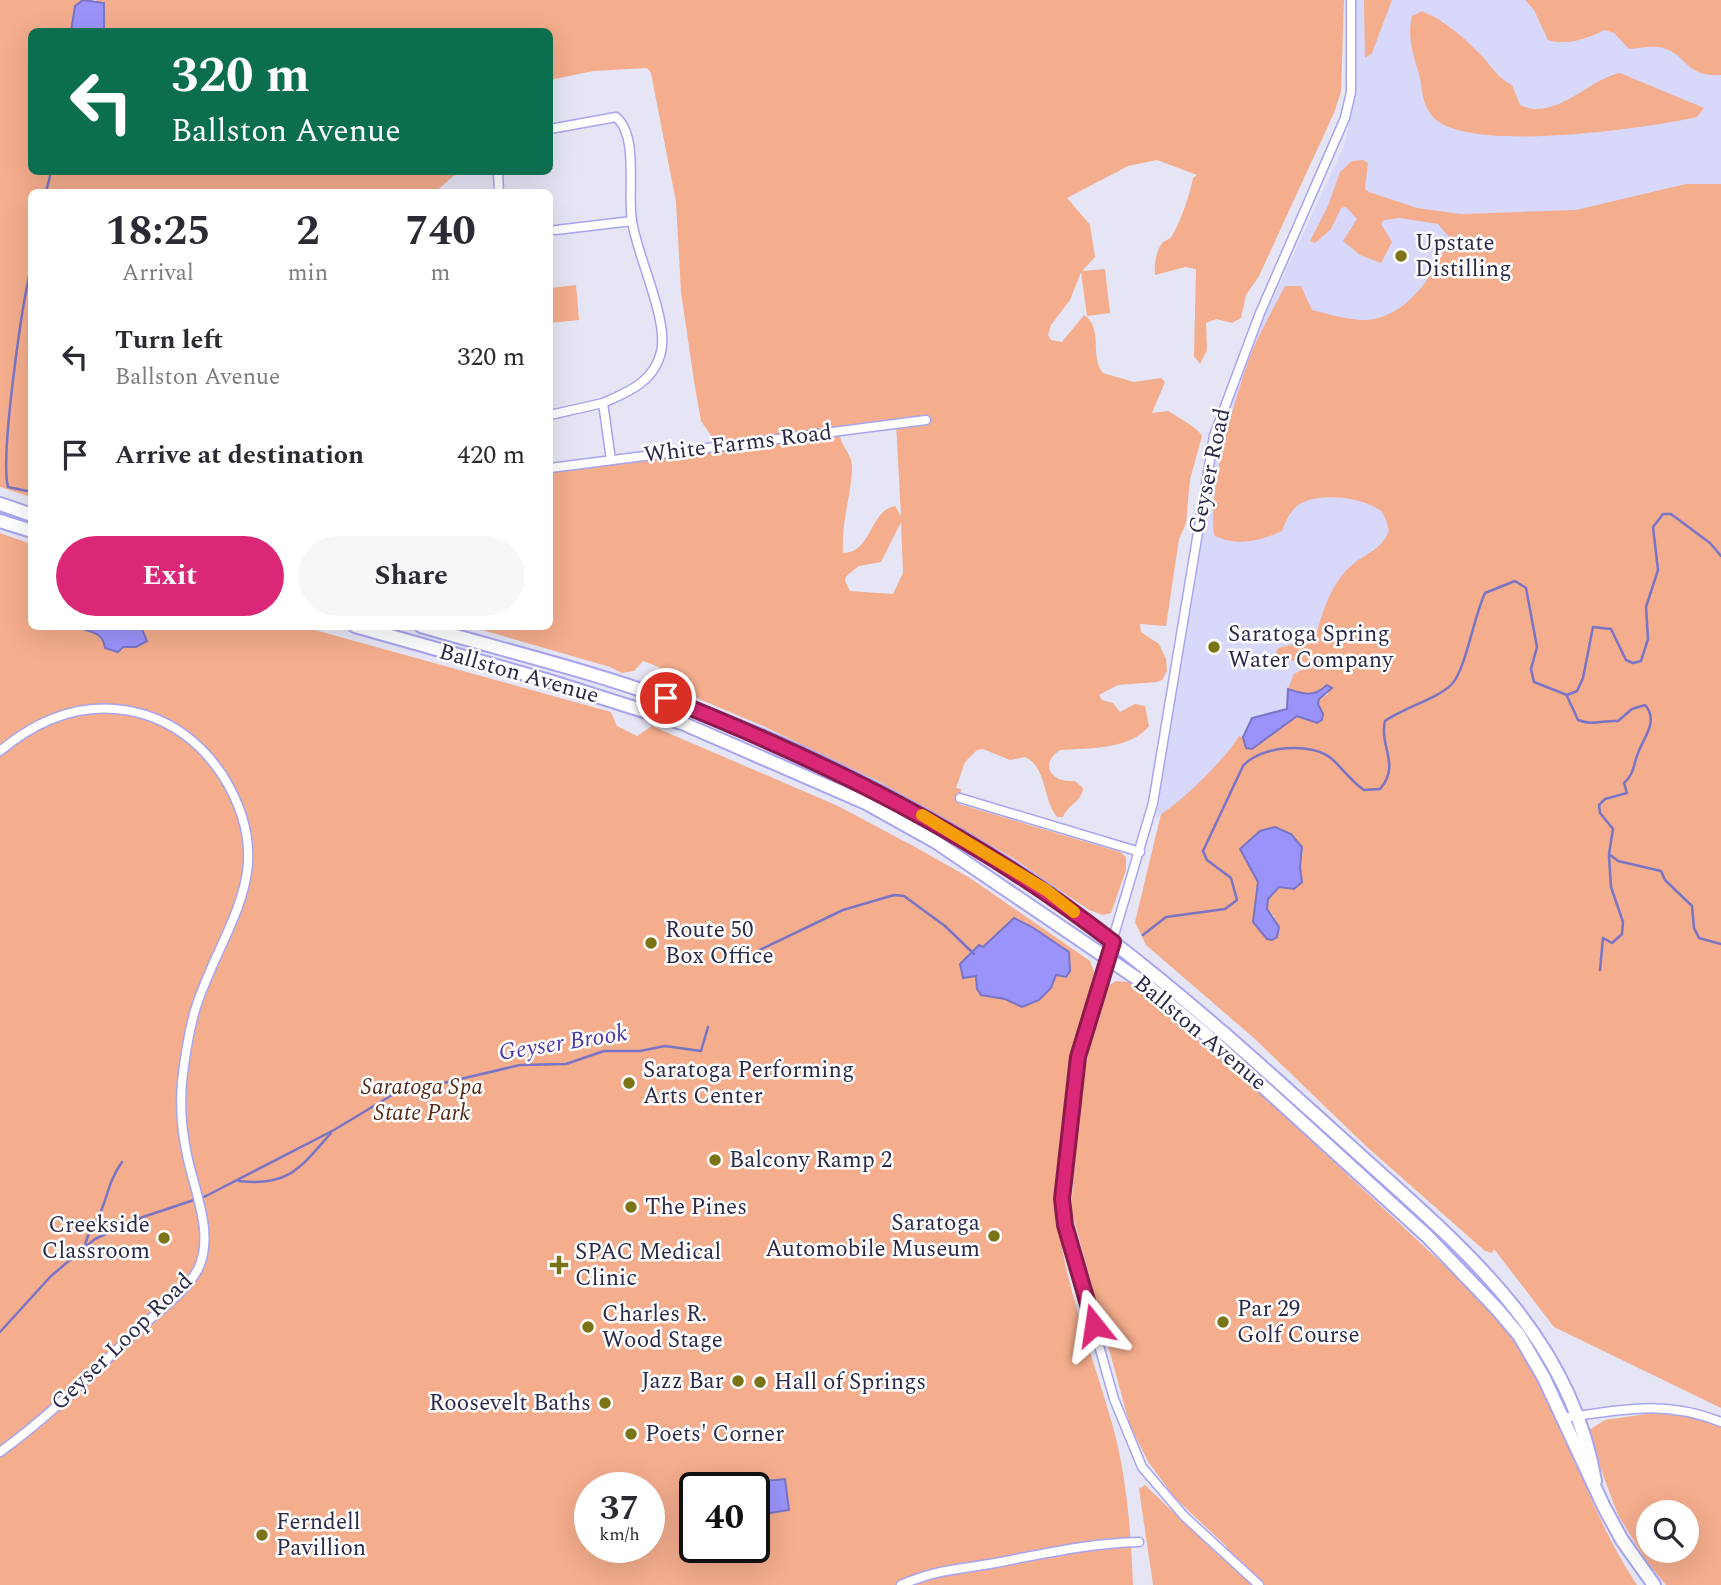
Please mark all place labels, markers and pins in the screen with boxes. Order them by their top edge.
place label: Upstate Distilling [1415,226,1512,287]
marker: Upstate Distilling [1393,248,1409,264]
place label: Saratoga Spring Water Company [1228,617,1394,678]
marker: Saratoga Spring Water Company [1206,639,1222,655]
pin [636,668,696,728]
place label: Route 50 Box Office [665,913,774,974]
marker: Route 50 Box Office [643,935,659,951]
place label: Saratoga Performing Arts Center [643,1053,854,1114]
marker: Saratoga Performing Arts Center [621,1075,637,1091]
place label: Balcony Ramp 2 [729,1143,892,1178]
marker: Balcony Ramp 2 [707,1152,723,1168]
place label: The Pines [645,1190,747,1225]
marker: The Pines [623,1199,639,1215]
place label: Saratoga Automobile Museum [765,1206,980,1267]
place label: Creekside Classroom [42,1208,150,1269]
marker: Saratoga Automobile Museum [986,1228,1002,1244]
marker: Creekside Classroom [156,1230,172,1246]
place label: SPAC Medical Clinic [575,1235,721,1296]
marker: SPAC Medical Clinic [549,1255,569,1275]
place label: Par 29 Golf Course [1237,1292,1360,1353]
place label: Charles R. Wood Stage [602,1297,723,1358]
marker: Par 29 Golf Course [1215,1314,1231,1330]
marker: Charles R. Wood Stage [580,1319,596,1335]
place label: Jazz Bar [641,1364,724,1399]
place label: Hall of Springs [774,1365,926,1400]
marker: Jazz Bar [730,1373,746,1389]
marker: Hall of Springs [752,1374,768,1390]
place label: Roosevelt Baths [429,1386,591,1421]
marker: Roosevelt Baths [597,1395,613,1411]
place label: Poets' Corner [645,1417,784,1452]
marker: Poets' Corner [623,1426,639,1442]
place label: Ferndell Pavillion [276,1505,366,1566]
marker: Ferndell Pavillion [254,1527,270,1543]

